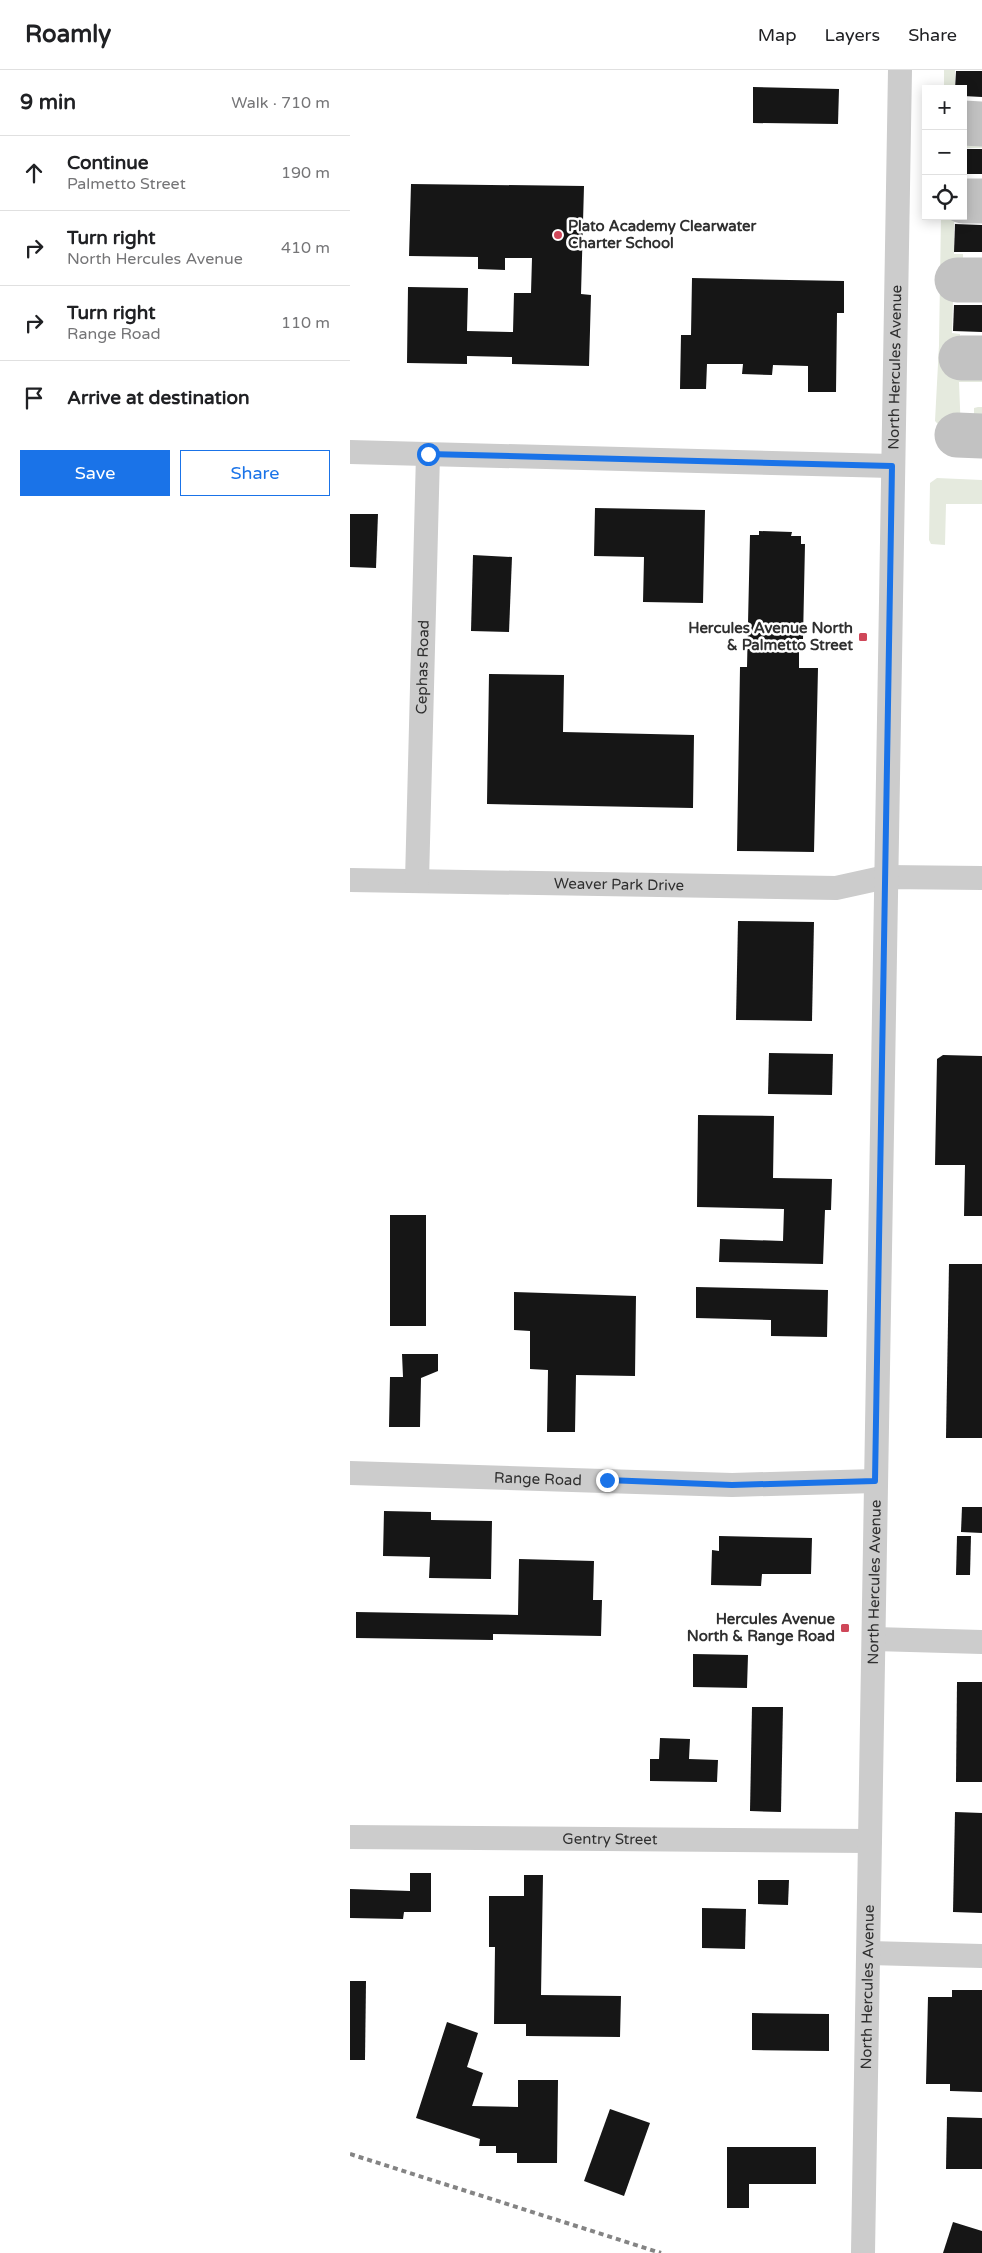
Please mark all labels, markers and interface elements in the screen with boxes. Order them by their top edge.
text: Roamly [25,20,111,49]
text: Map [758,24,797,46]
text: Layers [825,24,880,46]
text: Share [908,24,957,46]
map controls [922,85,967,220]
button: + [922,85,967,130]
text: 9 min [20,90,76,115]
text: Walk · 710 m [231,93,330,113]
button: − [922,130,967,175]
text: Continue [67,152,149,174]
icon: ahead [20,159,48,187]
text: 190 m [281,163,330,183]
text: Palmetto Street [67,174,186,194]
button: locate [922,175,967,220]
place label: Plato Academy Clearwater Charter School [568,217,757,252]
text: Turn right [67,227,155,249]
marker: Plato Academy Clearwater Charter School [552,229,564,241]
icon: right [20,234,48,262]
text: 410 m [281,238,330,258]
text: North Hercules Avenue [67,249,243,269]
street label: North Hercules Avenue [885,285,905,450]
text: Turn right [67,302,155,324]
icon: right [20,309,48,337]
text: 110 m [281,313,330,333]
text: Range Road [67,324,161,344]
icon: arrive [20,384,48,412]
text: Arrive at destination [67,387,250,409]
route start [417,443,440,466]
button: Save [20,450,170,496]
button: Share [180,450,330,496]
place label: Hercules Avenue North & Palmetto Street [688,619,853,654]
street label: Cephas Road [412,620,433,715]
marker: Hercules Avenue North & Palmetto Street [857,631,869,643]
street label: Weaver Park Drive [554,874,684,894]
street label: Range Road [494,1469,582,1489]
route end [596,1469,619,1492]
street label: North Hercules Avenue [864,1500,885,1665]
place label: Hercules Avenue North & Range Road [687,1610,835,1646]
marker: Hercules Avenue North & Range Road [839,1622,851,1634]
street label: Gentry Street [562,1830,658,1848]
street label: North Hercules Avenue [857,1904,878,2070]

